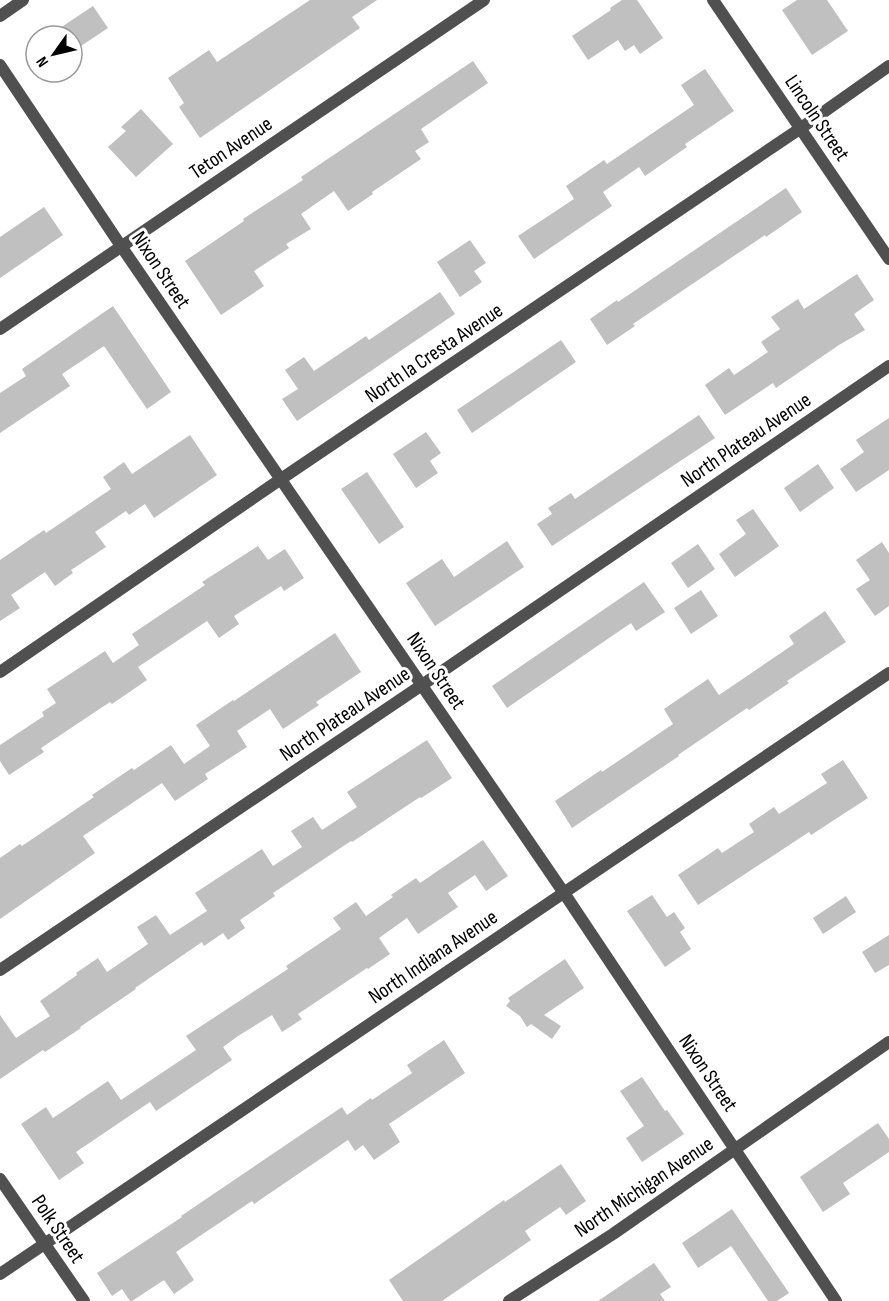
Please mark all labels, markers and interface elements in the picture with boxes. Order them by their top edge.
north arrow [24,24,84,84]
text: N [33,53,53,70]
street label: Lincoln Street [779,70,855,166]
street label: Teton Avenue [185,111,277,185]
street label: Nixon Street [126,227,196,313]
street label: North la Cresta Avenue [360,298,508,408]
street label: North Plateau Avenue [676,387,816,493]
street label: Nixon Street [401,628,471,714]
street label: North Plateau Avenue [275,661,415,767]
street label: North Indiana Avenue [364,905,502,1009]
street label: Nixon Street [673,1030,743,1116]
street label: North Michigan Avenue [570,1131,718,1243]
street label: Polk Street [26,1190,90,1268]

